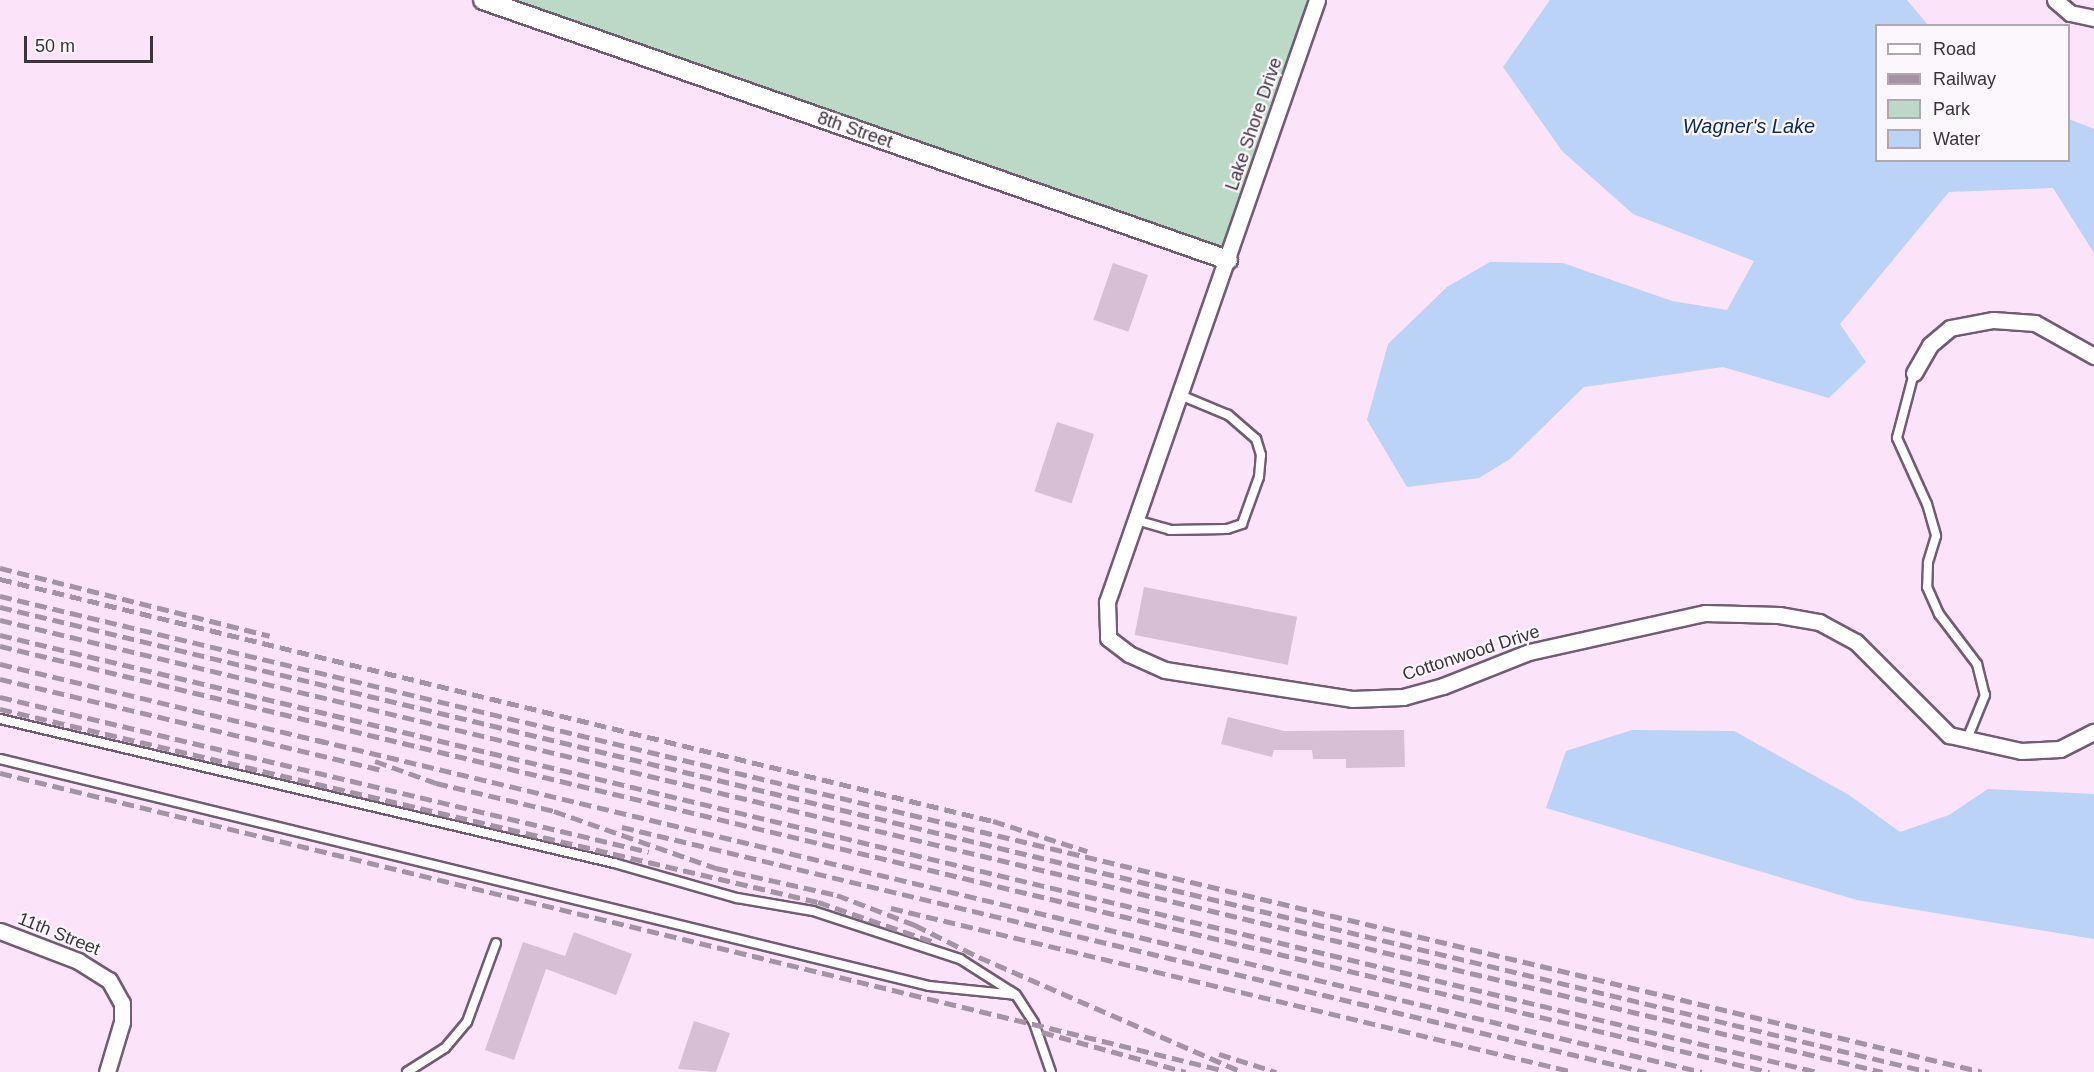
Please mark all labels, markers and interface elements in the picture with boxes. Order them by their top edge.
scale bar [27,24,156,62]
legend [1875,24,2070,162]
text: 50 m [35,36,75,56]
text: Road [1933,39,1976,59]
street label: Lake Shore Drive [1221,55,1287,193]
text: Railway [1933,69,1996,89]
text: Park [1933,99,1970,119]
street label: 8th Street [815,107,895,153]
water label: Wagner's Lake [1683,114,1815,138]
text: Water [1933,129,1980,149]
street label: Cottonwood Drive [1400,621,1542,685]
street label: 11th Street [15,908,103,960]

